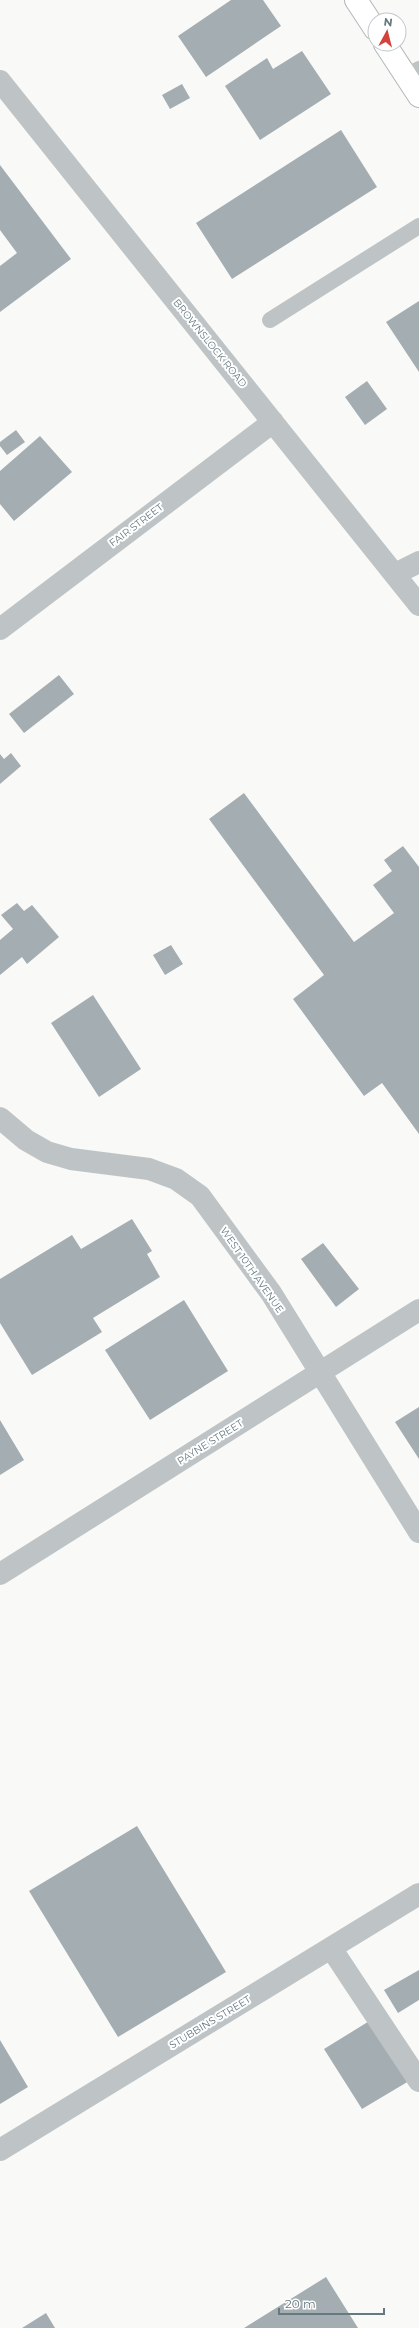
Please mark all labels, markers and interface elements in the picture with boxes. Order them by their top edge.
north arrow [367,12,407,52]
text: N [383,15,393,30]
street label: BROWNSLOCK ROAD [170,296,250,390]
street label: FAIR STREET [106,500,166,550]
street label: WEST 10TH AVENUE [218,1225,287,1316]
street label: PAYNE STREET [175,1416,246,1467]
street label: STUBBINS STREET [167,1992,253,2051]
scale bar [279,2290,384,2316]
text: 20 m [285,2296,316,2311]

